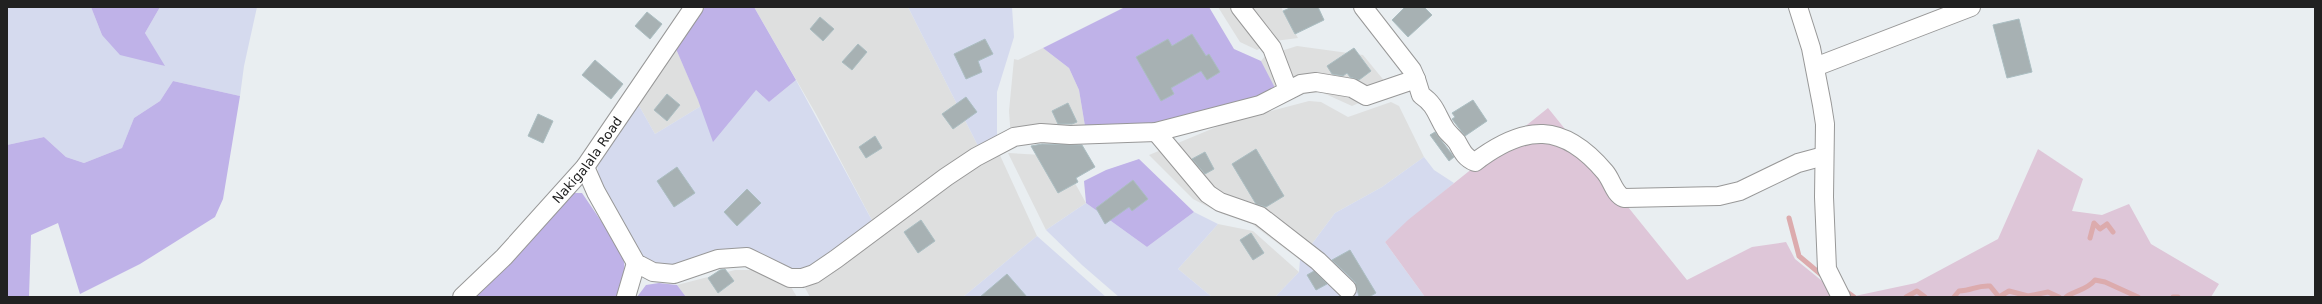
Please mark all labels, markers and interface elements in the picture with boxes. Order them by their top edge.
street label: Nakigalala Road [549,114,625,206]

